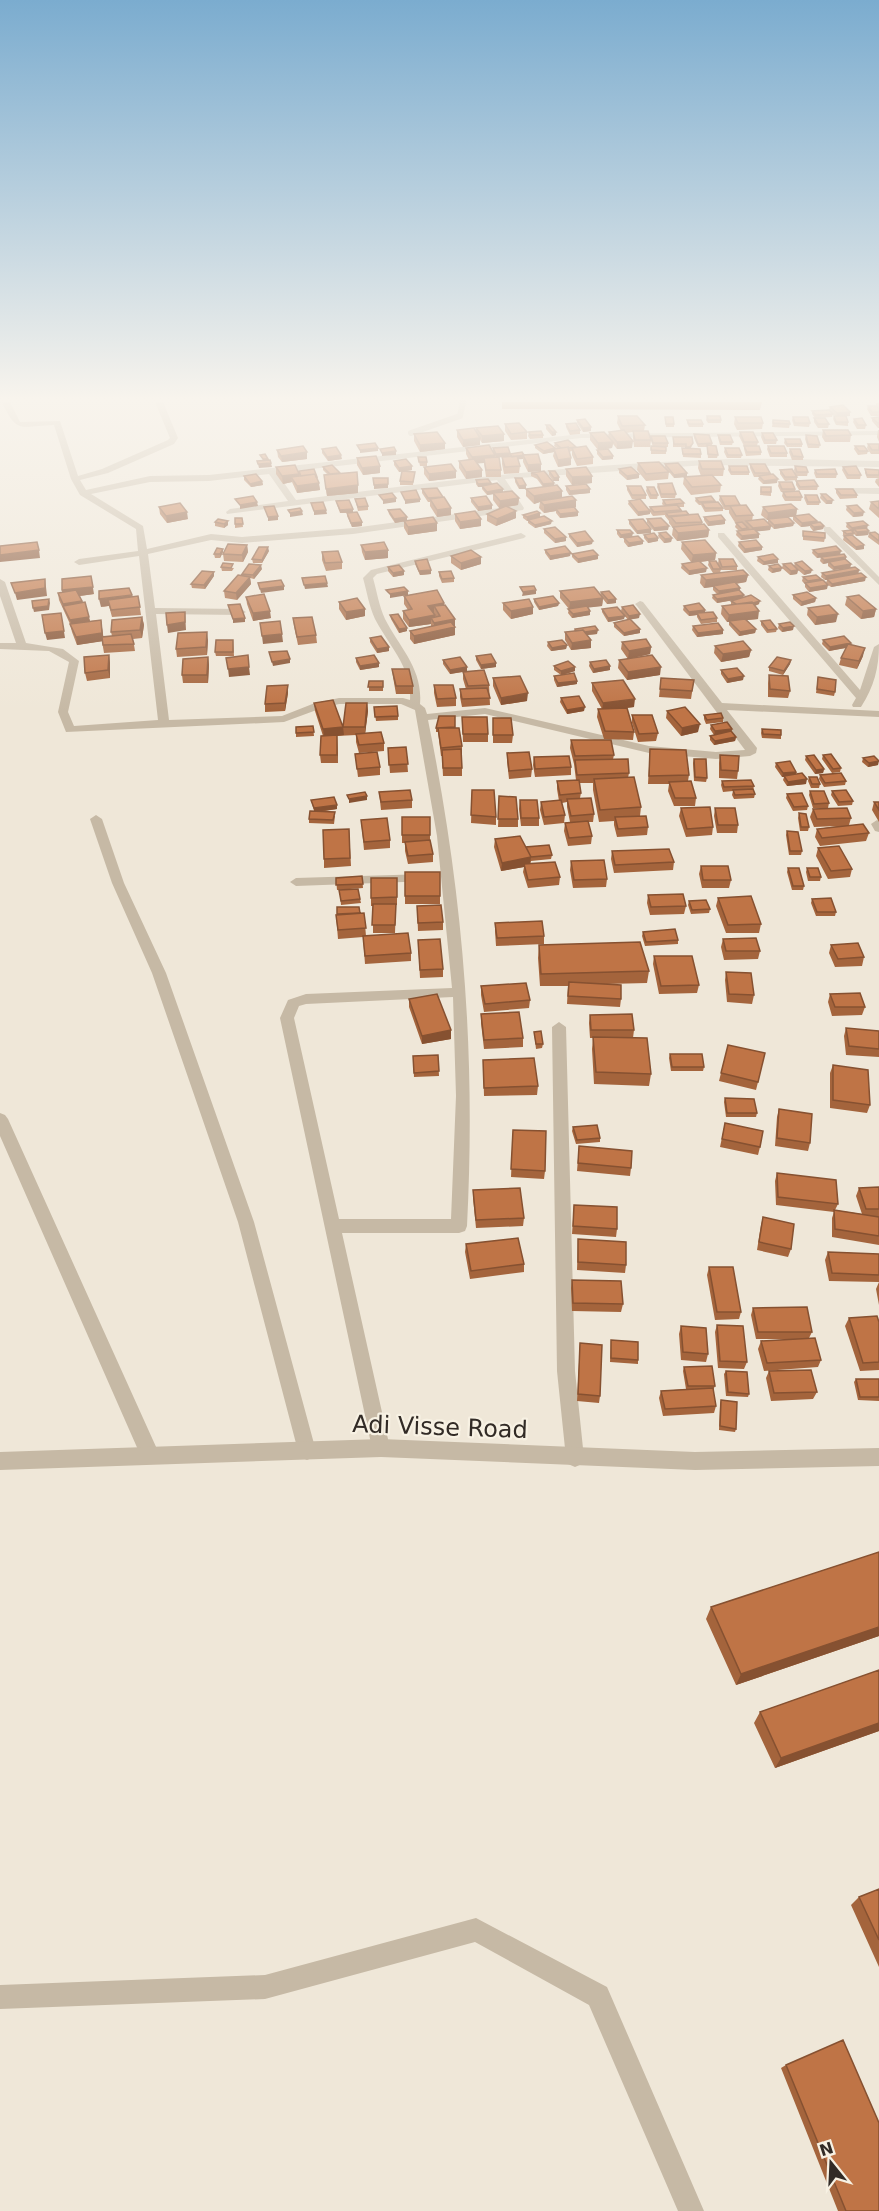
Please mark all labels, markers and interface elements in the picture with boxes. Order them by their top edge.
street label: Adi Visse Road [352,1410,528,1444]
north arrow [801,2133,861,2193]
text: N [817,2138,836,2160]

